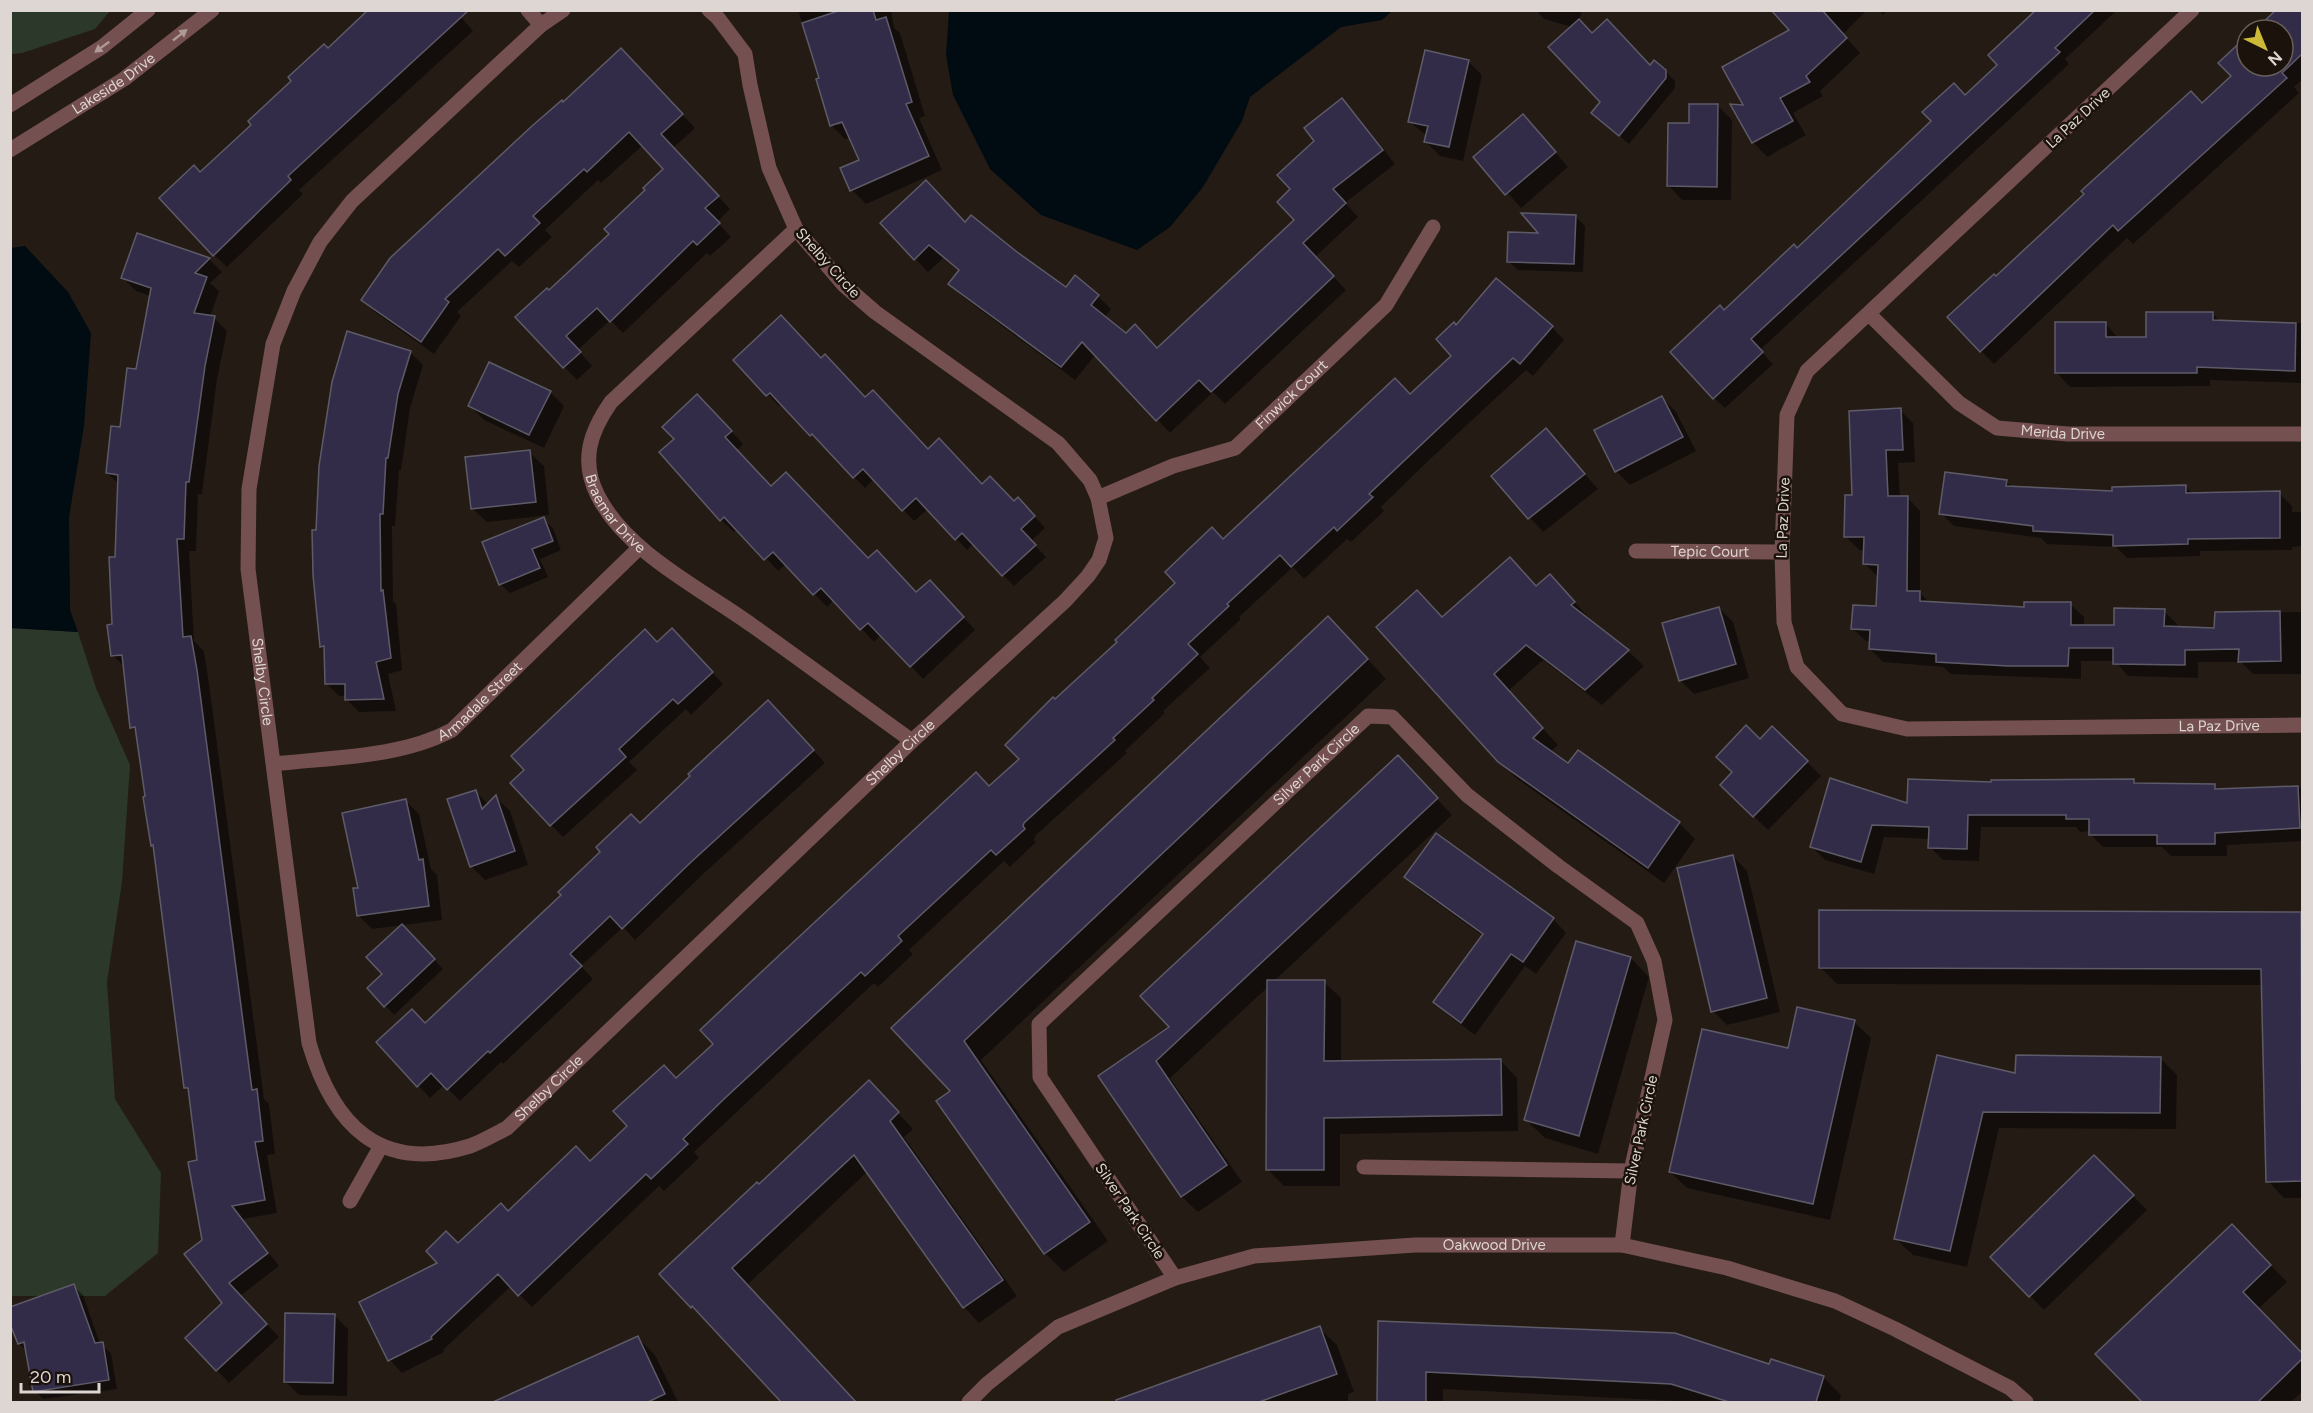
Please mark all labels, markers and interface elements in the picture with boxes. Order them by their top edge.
north arrow [2235,18,2295,78]
one-way arrow [173,30,188,42]
one-way arrow [95,40,110,52]
text: N [2264,47,2286,70]
street label: Lakeside Drive [69,49,159,118]
street label: La Paz Drive [2042,84,2114,152]
street label: Shelby Circle [792,224,864,302]
street label: Finwick Court [1252,356,1332,433]
street label: Merida Drive [2020,421,2105,443]
street label: Braemar Drive [581,472,649,557]
street label: La Paz Drive [1773,477,1793,559]
street label: Tepic Court [1671,542,1750,561]
street label: Shelby Circle [248,637,277,727]
street label: Armadale Street [435,658,526,745]
street label: Shelby Circle [862,716,938,789]
street label: La Paz Drive [2178,716,2260,735]
street label: Silver Park Circle [1269,720,1363,809]
street label: Shelby Circle [510,1051,587,1125]
street label: Silver Park Circle [1621,1073,1661,1187]
street label: Silver Park Circle [1091,1160,1169,1262]
street label: Oakwood Drive [1443,1236,1546,1254]
scale bar [21,1356,99,1394]
text: 20 m [30,1366,71,1388]

